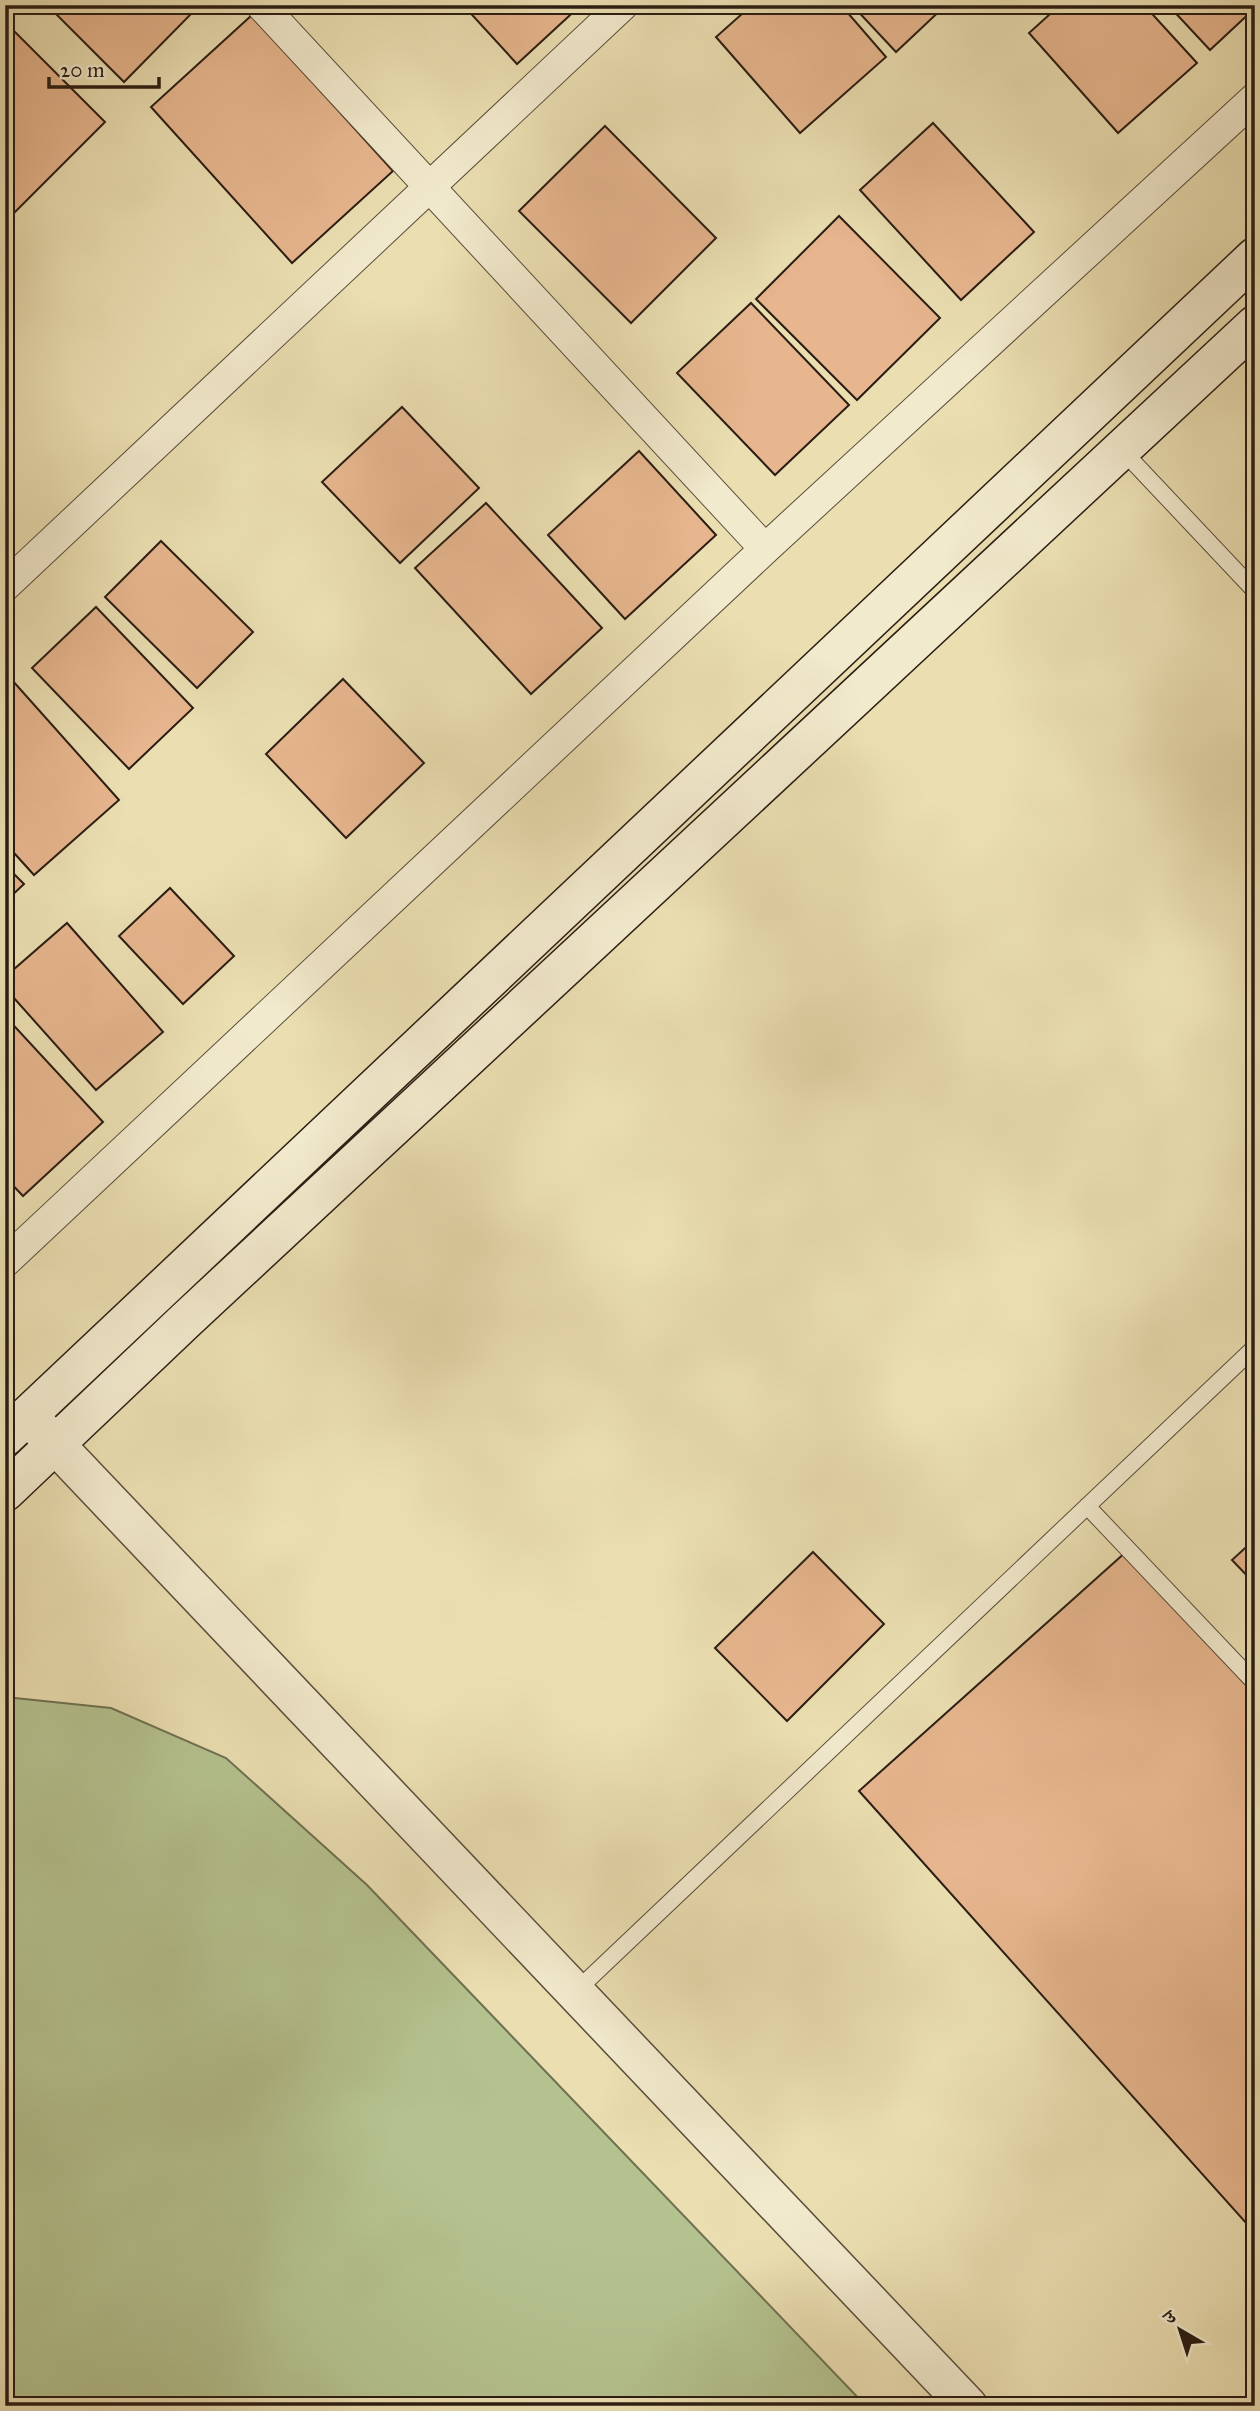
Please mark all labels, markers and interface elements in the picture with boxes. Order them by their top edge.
scale bar [49,46,159,90]
text: 20 m [60,57,105,83]
north arrow [1144,2296,1214,2366]
text: उ [1157,2304,1182,2330]

